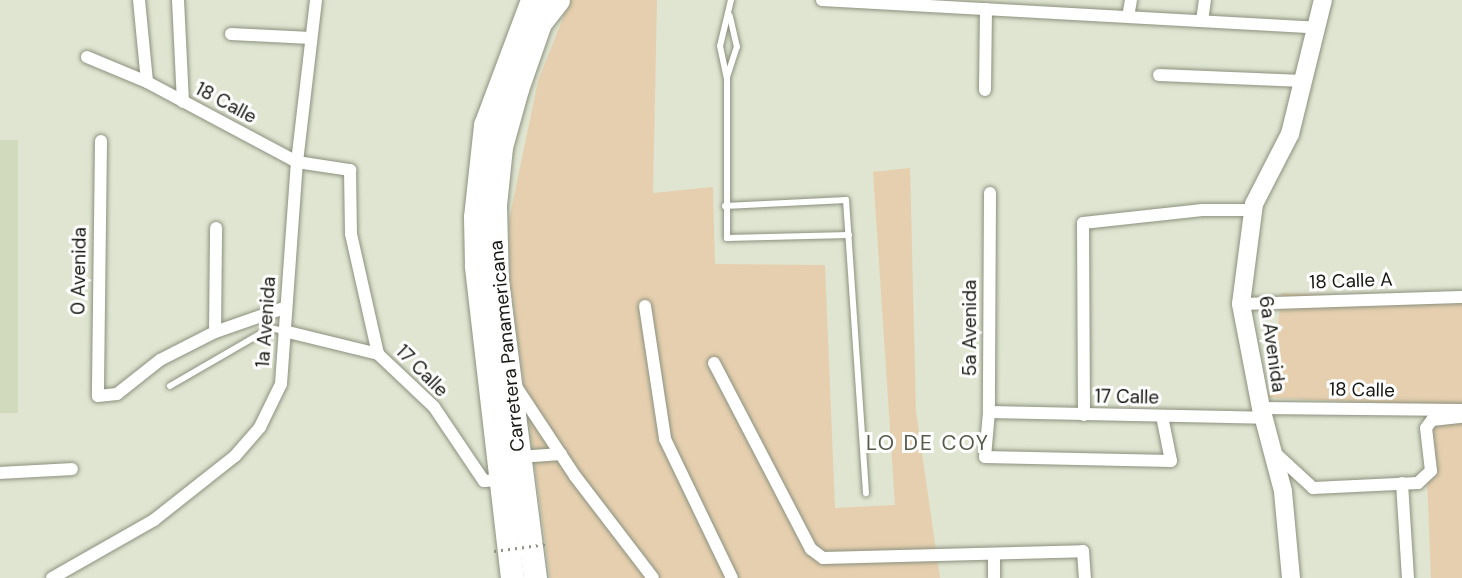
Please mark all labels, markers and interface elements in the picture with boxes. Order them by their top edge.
street label: 18 Calle [192,77,260,129]
street label: 0 Avenida [67,227,91,315]
street label: Carretera Panamericana [485,239,529,453]
street label: 18 Calle A [1309,268,1393,294]
street label: 1a Avenida [251,276,281,368]
street label: 5a Avenida [959,280,981,376]
street label: 6a Avenida [1254,294,1290,394]
street label: 17 Calle [391,340,453,402]
street label: 18 Calle [1329,378,1395,402]
street label: 17 Calle [1095,385,1159,409]
district label: LO DE COY [867,430,989,456]

